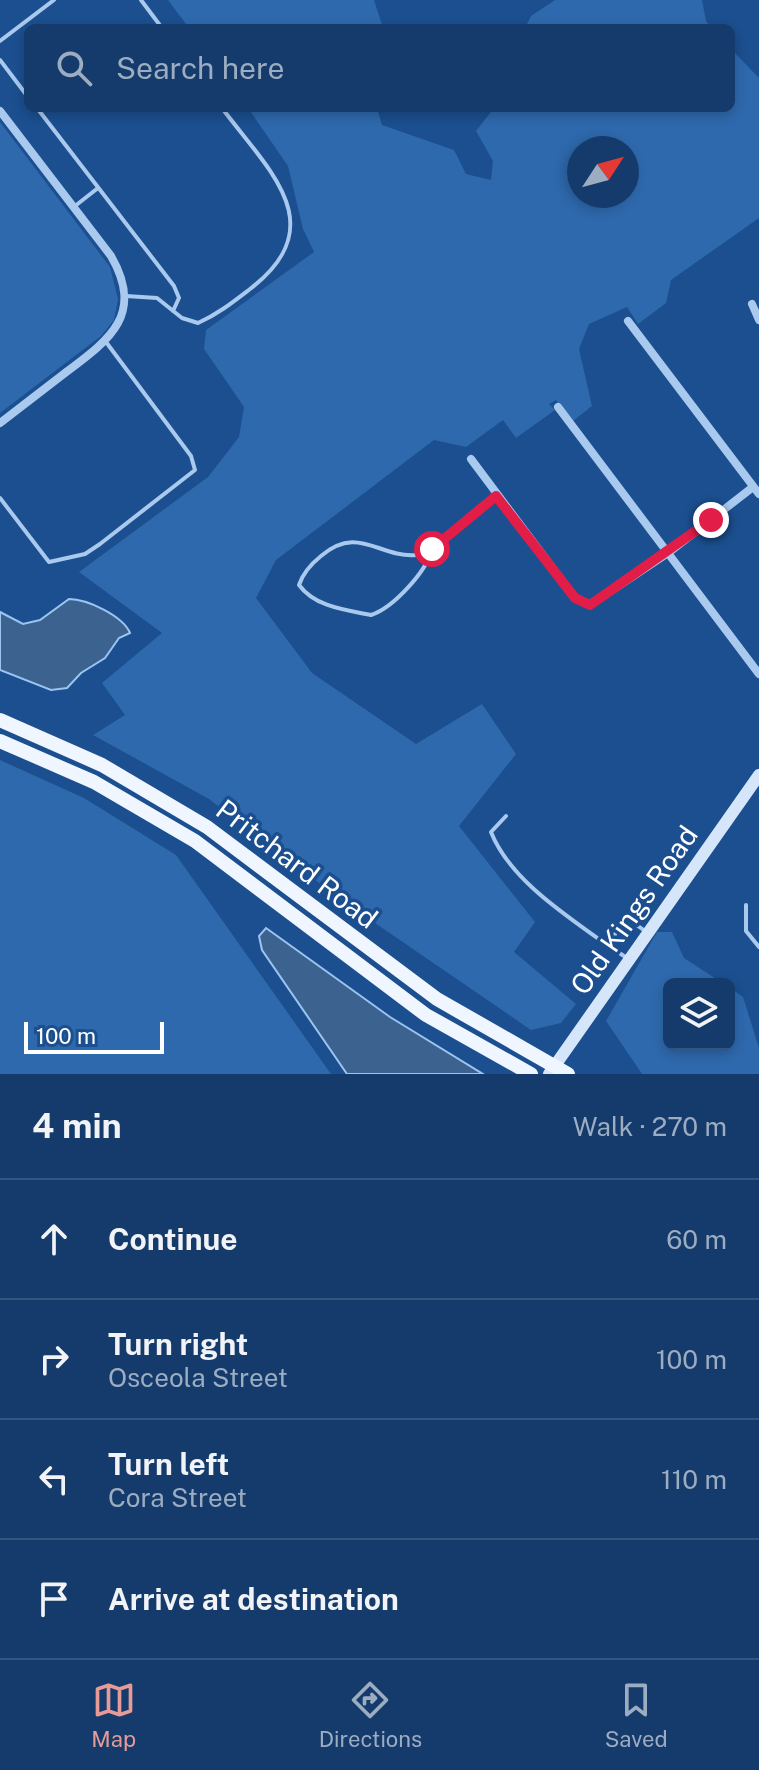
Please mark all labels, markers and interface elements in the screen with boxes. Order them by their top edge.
search box [24,24,735,112]
icon: search [52,46,96,90]
text: Search here [116,50,284,86]
north arrow [567,136,639,208]
route end [693,502,729,538]
route start [414,531,450,567]
street label: Pritchard Road [210,792,384,935]
street label: Old Kings Road [563,819,704,1000]
map controls [663,978,735,1050]
button: layers [663,978,735,1050]
scale bar [24,1018,164,1054]
text: 100 m [36,1023,96,1049]
text: 4 min [32,1106,122,1146]
text: Walk · 270 m [573,1111,727,1142]
icon: ahead [32,1217,76,1261]
text: Continue [108,1221,238,1257]
text: 60 m [666,1224,727,1255]
text: Turn right [108,1326,248,1362]
icon: right [32,1337,76,1381]
text: 100 m [656,1344,727,1375]
text: Osceola Street [108,1362,288,1393]
text: Turn left [108,1446,229,1482]
icon: left [32,1457,76,1501]
text: 110 m [661,1464,727,1495]
text: Cora Street [108,1482,247,1513]
icon: arrive [32,1577,76,1621]
text: Arrive at destination [108,1581,399,1617]
tab: Map [91,1678,136,1752]
tab: Directions [319,1678,422,1752]
tab: Saved [605,1678,668,1752]

